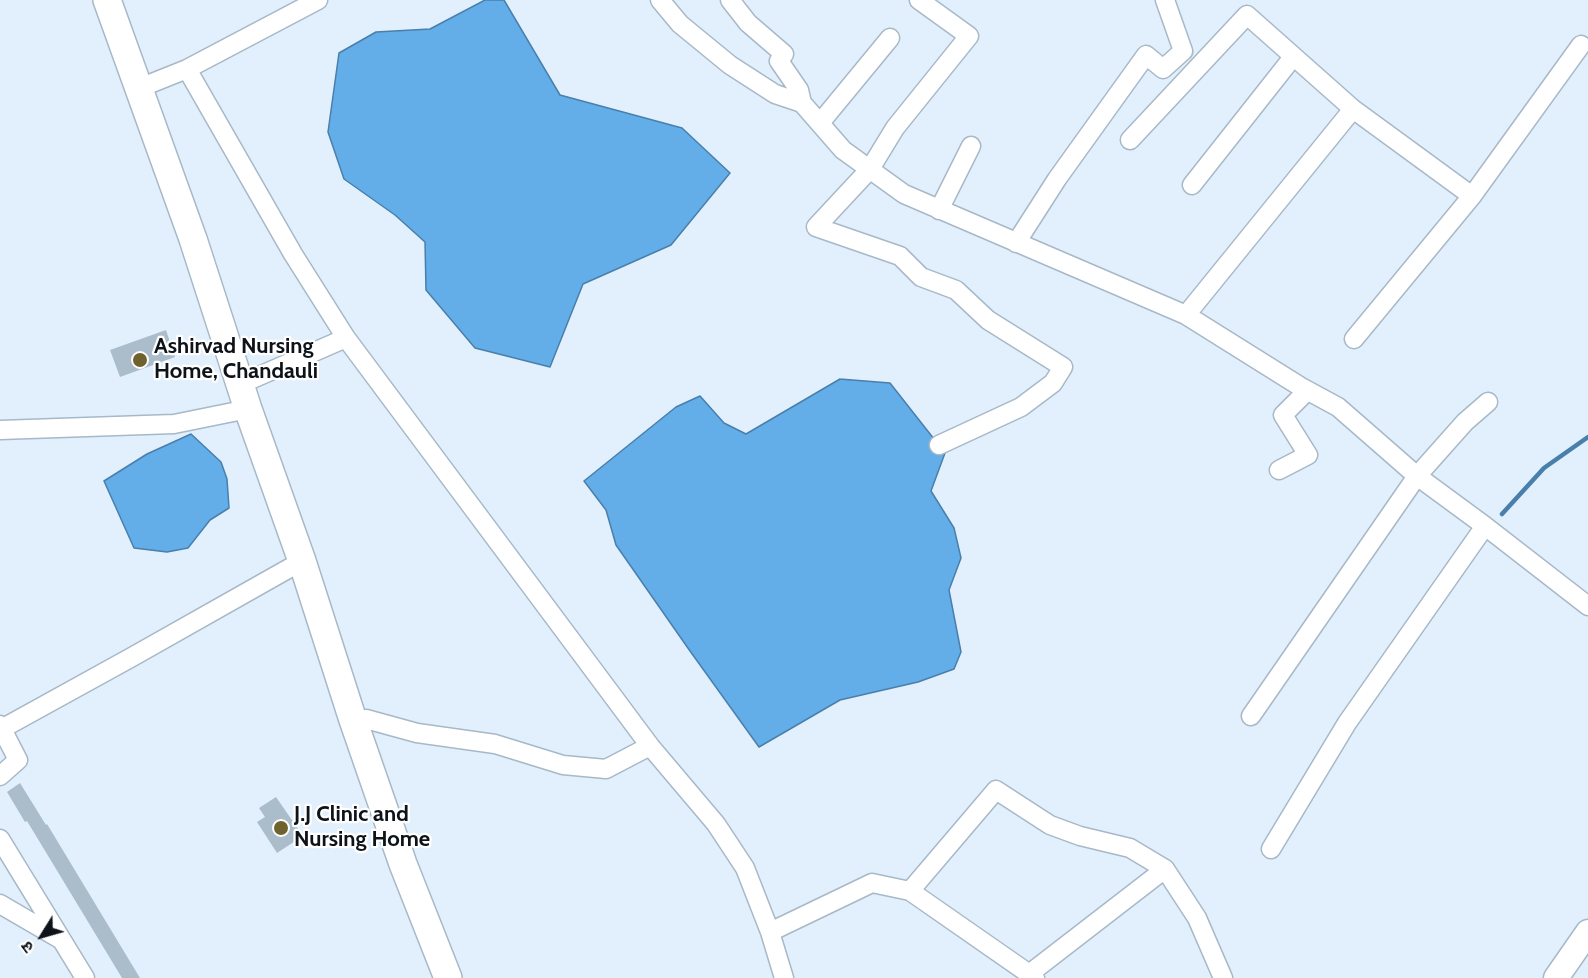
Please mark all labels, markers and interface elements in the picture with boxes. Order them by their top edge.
place label: Ashirvad Nursing Home, Chandauli [154,334,318,386]
marker: Ashirvad Nursing Home, Chandauli [131,351,149,369]
place label: J.J Clinic and Nursing Home [294,802,430,854]
marker: J.J Clinic and Nursing Home [272,819,290,837]
north arrow [12,906,72,966]
text: उ [17,938,38,957]

